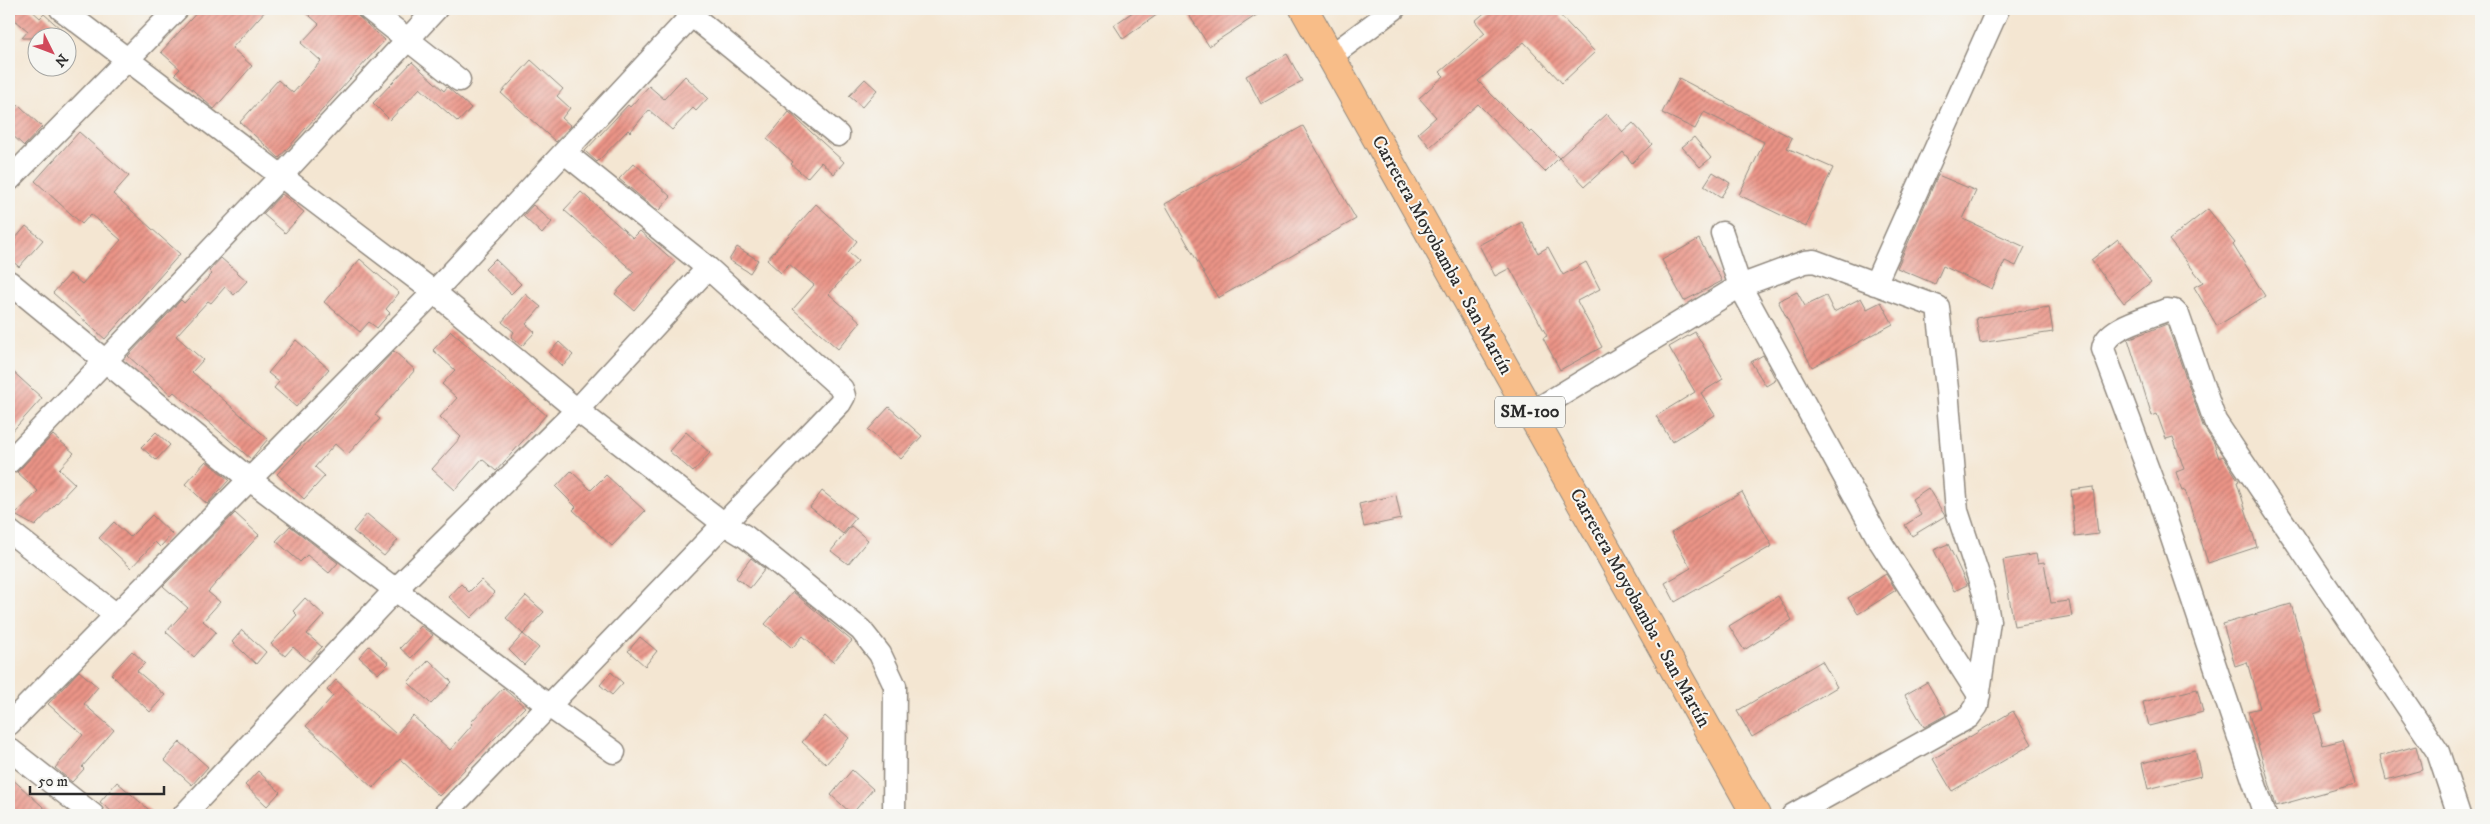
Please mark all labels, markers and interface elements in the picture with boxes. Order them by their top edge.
north arrow [28,28,78,78]
text: N [50,50,71,71]
street label: Carretera Moyobamba - San Martín [1367,131,1518,379]
road number: SM-100 [1495,397,1565,428]
street label: Carretera Moyobamba - San Martín [1565,484,1716,732]
scale bar [30,764,164,796]
text: 50 m [38,772,68,791]

